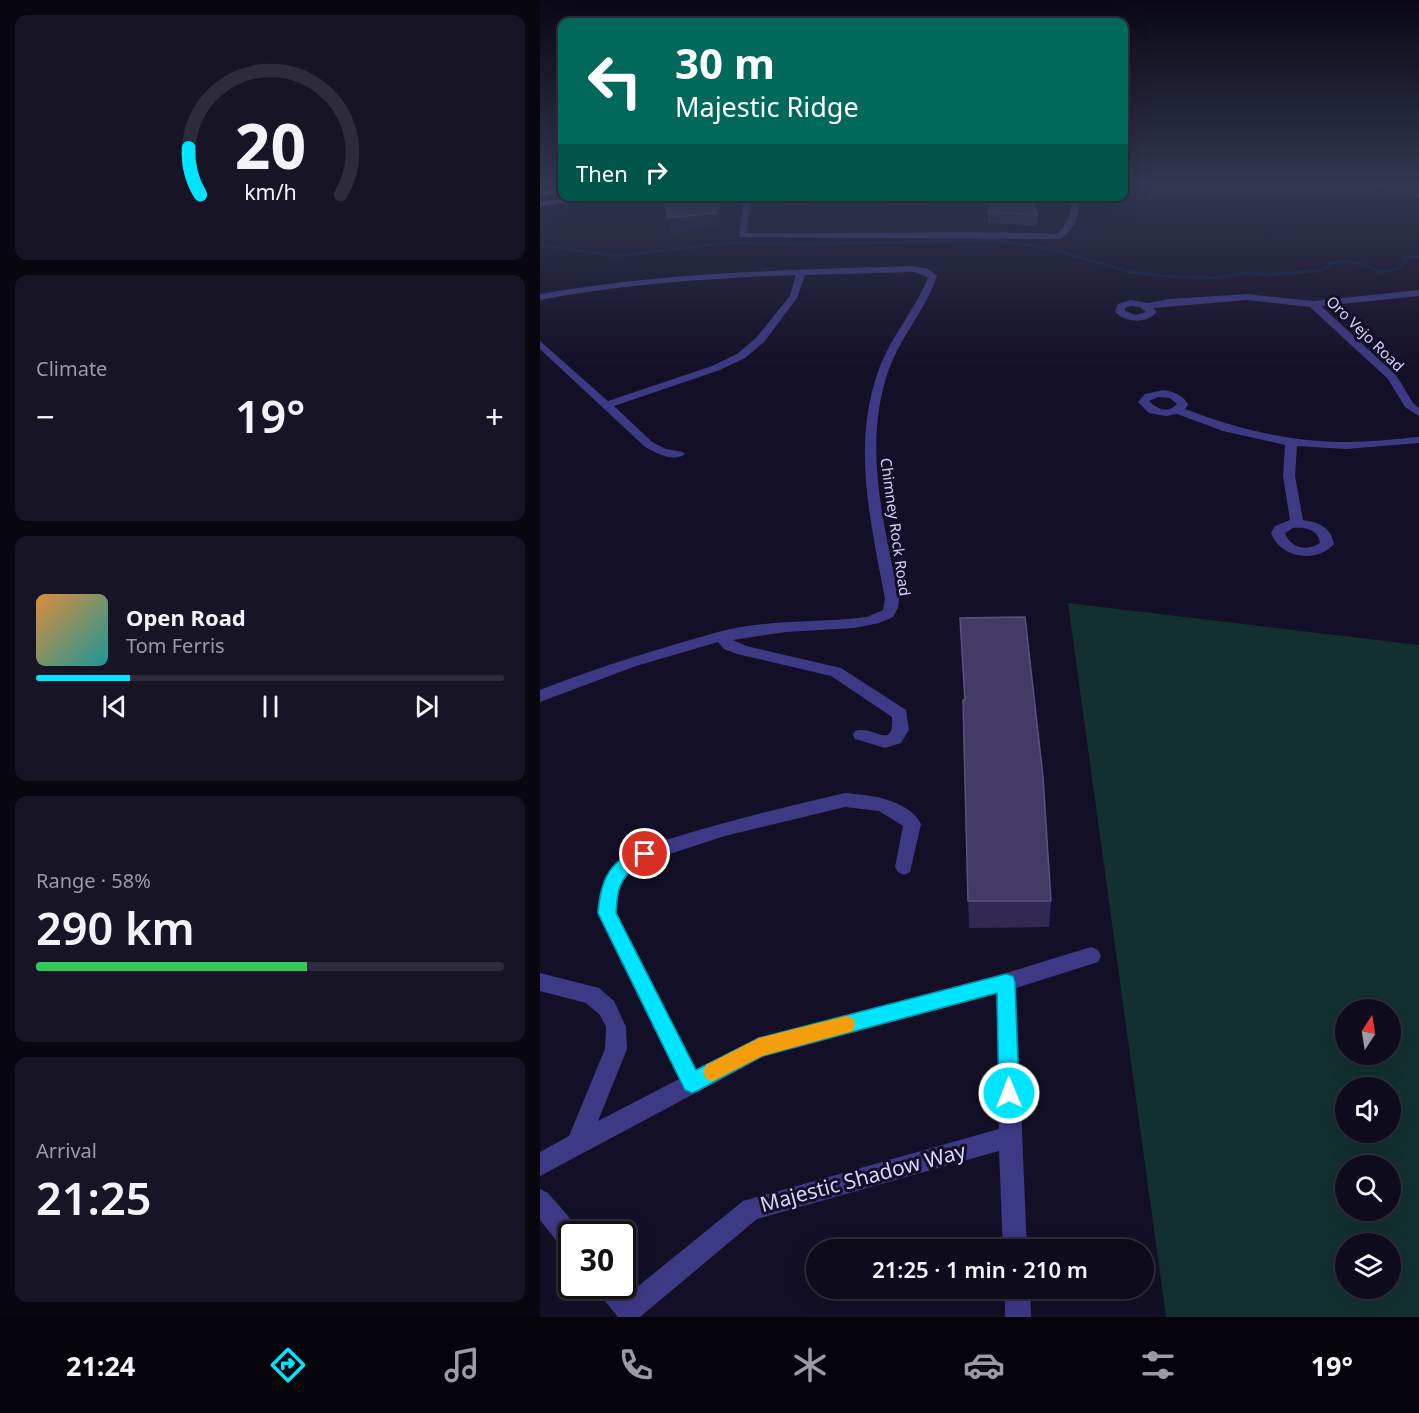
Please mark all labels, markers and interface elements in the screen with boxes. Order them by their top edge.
text: 30 m [675,34,775,91]
icon: left [576,42,654,120]
text: Majestic Ridge [675,88,859,125]
text: 20 [234,102,306,187]
icon: right [640,156,673,189]
text: Then [576,158,628,188]
text: km/h [244,177,296,206]
street label: Oro Vejo Road [1323,291,1409,375]
text: Climate [36,355,107,382]
text: 19° [235,385,305,446]
text: − [36,394,55,439]
text: + [485,394,504,439]
street label: Chimney Rock Road [876,457,916,597]
text: Open Road [126,602,246,632]
text: Tom Ferris [126,632,225,659]
icon: previous [98,690,131,723]
icon: pause [254,690,287,723]
icon: next [410,690,443,723]
pin [619,828,670,879]
icon: arrive [628,837,661,870]
text: Range · 58% [36,867,151,894]
text: 290 km [36,897,195,958]
north arrow [1335,999,1401,1065]
map controls [1335,999,1401,1299]
position arrow [977,1061,1041,1125]
button: sound [1335,1077,1401,1143]
street label: Majestic Shadow Way [757,1136,969,1218]
text: Arrival [36,1137,97,1164]
button: search [1335,1155,1401,1221]
text: 21:25 [36,1167,151,1228]
speed limit sign: 30 [558,1221,636,1299]
button: layers [1335,1233,1401,1299]
text: 21:25 · 1 min · 210 m [872,1254,1088,1284]
icon: directions [267,1344,309,1386]
icon: music [441,1344,483,1386]
icon: phone [615,1344,657,1386]
icon: climate [789,1344,831,1386]
icon: car [963,1344,1005,1386]
icon: filters [1137,1344,1179,1386]
text: 21:24 [66,1347,135,1384]
text: 19° [1311,1347,1353,1384]

